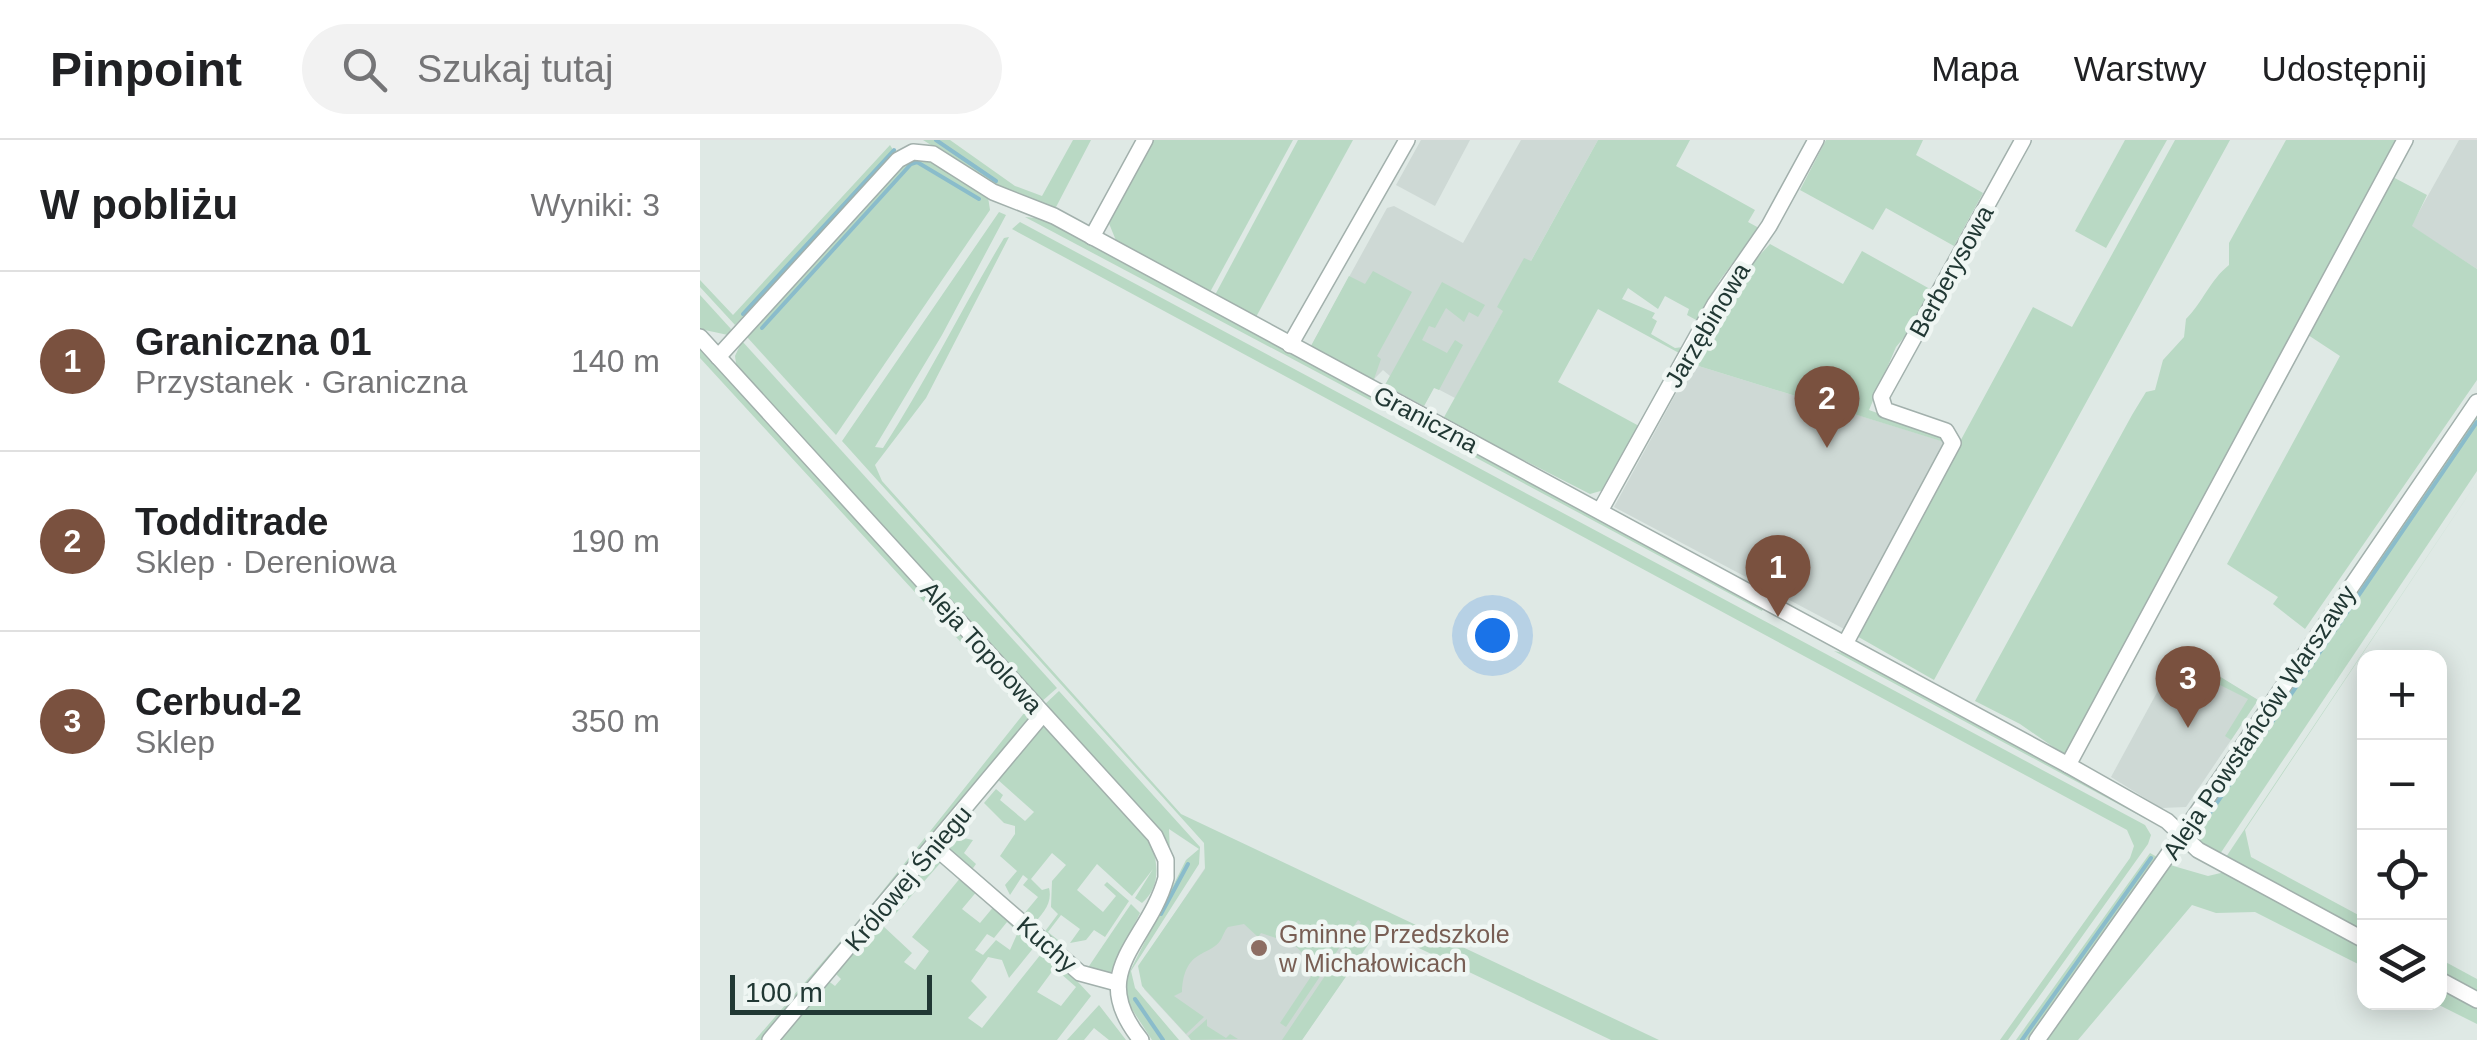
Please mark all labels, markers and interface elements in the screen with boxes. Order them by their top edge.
search box [302,24,1002,114]
icon: search [337,42,392,97]
text: Pinpoint [50,43,242,96]
text: Szukaj tutaj [417,48,613,90]
text: Mapa [1931,49,2019,88]
text: Warstwy [2074,49,2207,88]
text: Udostępnij [2262,49,2427,88]
text: W pobliżu [40,181,238,228]
text: Wyniki: 3 [530,187,660,223]
street label: Berberysowa [1903,200,1999,342]
street label: Jarzębinowa [1659,258,1755,392]
text: Graniczna 01 [135,321,372,363]
text: 1 [64,343,81,379]
text: 140 m [571,343,660,379]
text: Przystanek · Graniczna [135,364,468,400]
pin: 2 [1794,366,1860,448]
street label: Graniczna [1369,380,1483,458]
text: Todditrade [135,501,329,543]
text: 2 [64,523,81,559]
text: 190 m [571,523,660,559]
pin: 1 [1746,534,1810,617]
text: Sklep · Dereniowa [135,544,396,580]
street label: Aleja Topolowa [915,575,1049,719]
street label: Aleja Powstańców Warszawy [2157,579,2362,864]
your location [1467,610,1518,661]
pin: 3 [2156,646,2220,728]
map controls [2357,650,2447,1010]
button: + [2357,650,2447,740]
text: Cerbud-2 [135,681,302,723]
text: 3 [64,703,81,739]
text: 350 m [571,703,660,739]
text: Sklep [135,724,215,760]
button: − [2357,740,2447,830]
street label: Królowej Śniegu [838,799,977,956]
button: locate [2357,830,2447,920]
street label: Kuchy [1012,911,1083,978]
place label: Gminne Przedszkole w Michałowicach [1278,920,1510,977]
button: layers [2357,920,2447,1010]
marker: Gminne Przedszkole w Michałowicach [1248,937,1270,959]
scale bar [730,970,932,1014]
text: 100 m [745,977,823,1008]

